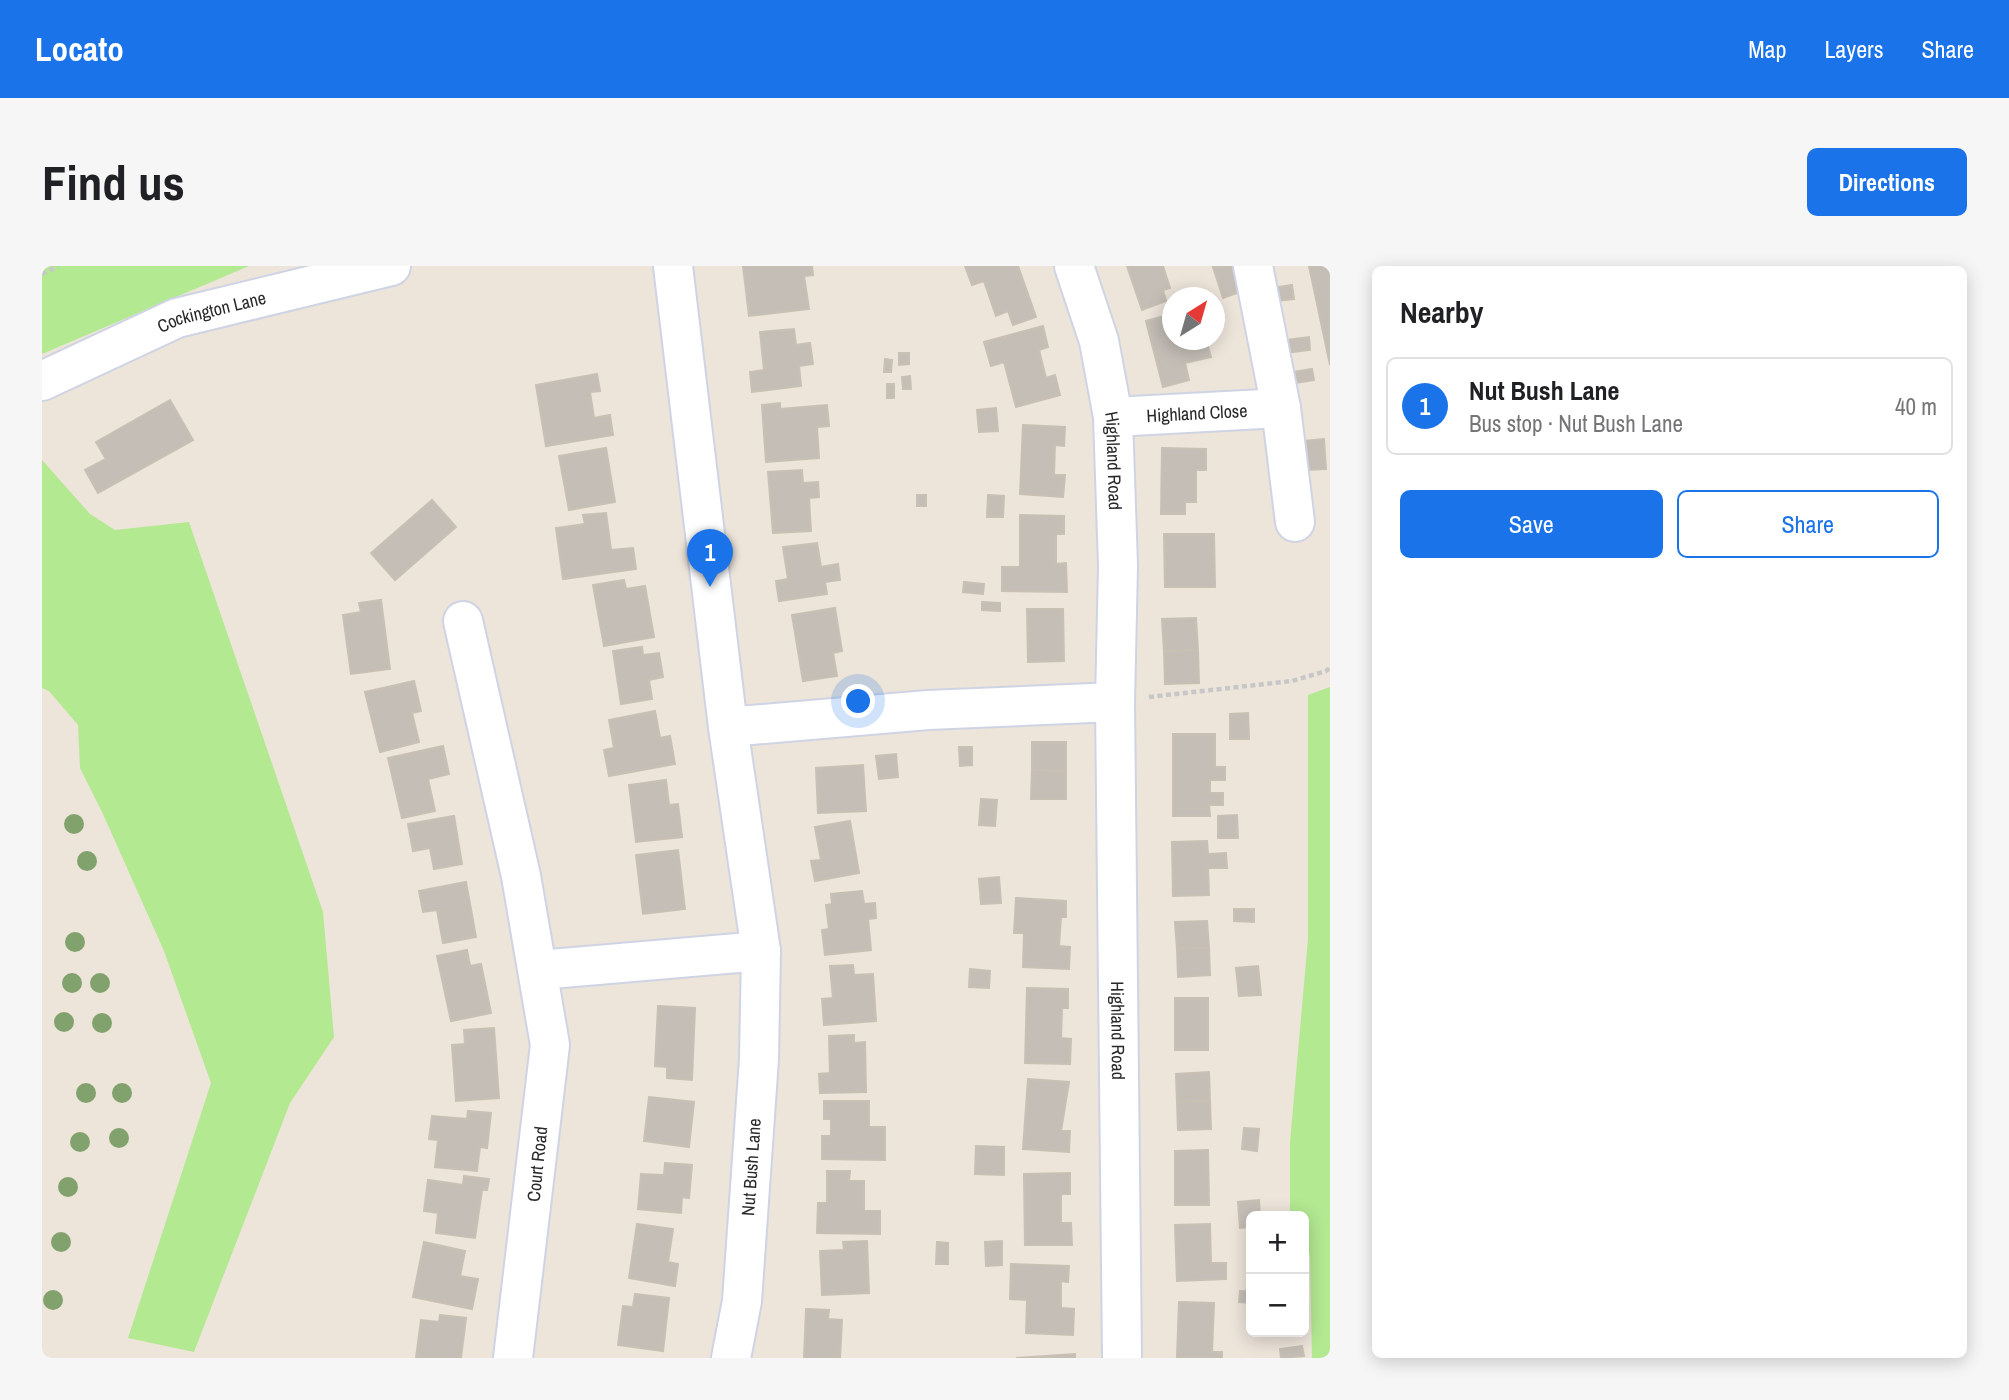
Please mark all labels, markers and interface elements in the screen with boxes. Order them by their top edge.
text: Locato [35,27,124,71]
text: Map [1748,33,1786,65]
text: Layers [1824,33,1883,65]
text: Share [1921,33,1974,65]
button: Directions [1807,148,1967,216]
text: Find us [42,149,185,215]
street label: Cockington Lane [153,284,268,338]
north arrow [1162,287,1225,350]
text: Nearby [1400,292,1483,332]
text: Nut Bush Lane [1469,373,1619,408]
text: 1 [1420,391,1430,422]
text: 40 m [1895,391,1937,422]
street label: Highland Close [1146,397,1248,428]
text: Bus stop · Nut Bush Lane [1469,408,1683,439]
street label: Highland Road [1100,409,1129,510]
button: Save [1400,490,1663,558]
button: Share [1677,490,1939,558]
pin: 1 [687,529,733,587]
your location [841,684,875,718]
street label: Highland Road [1105,981,1132,1080]
street label: Nut Bush Lane [735,1117,767,1217]
street label: Court Road [521,1125,553,1203]
map controls [1246,1211,1309,1337]
button: + [1246,1211,1309,1274]
button: − [1246,1274,1309,1337]

